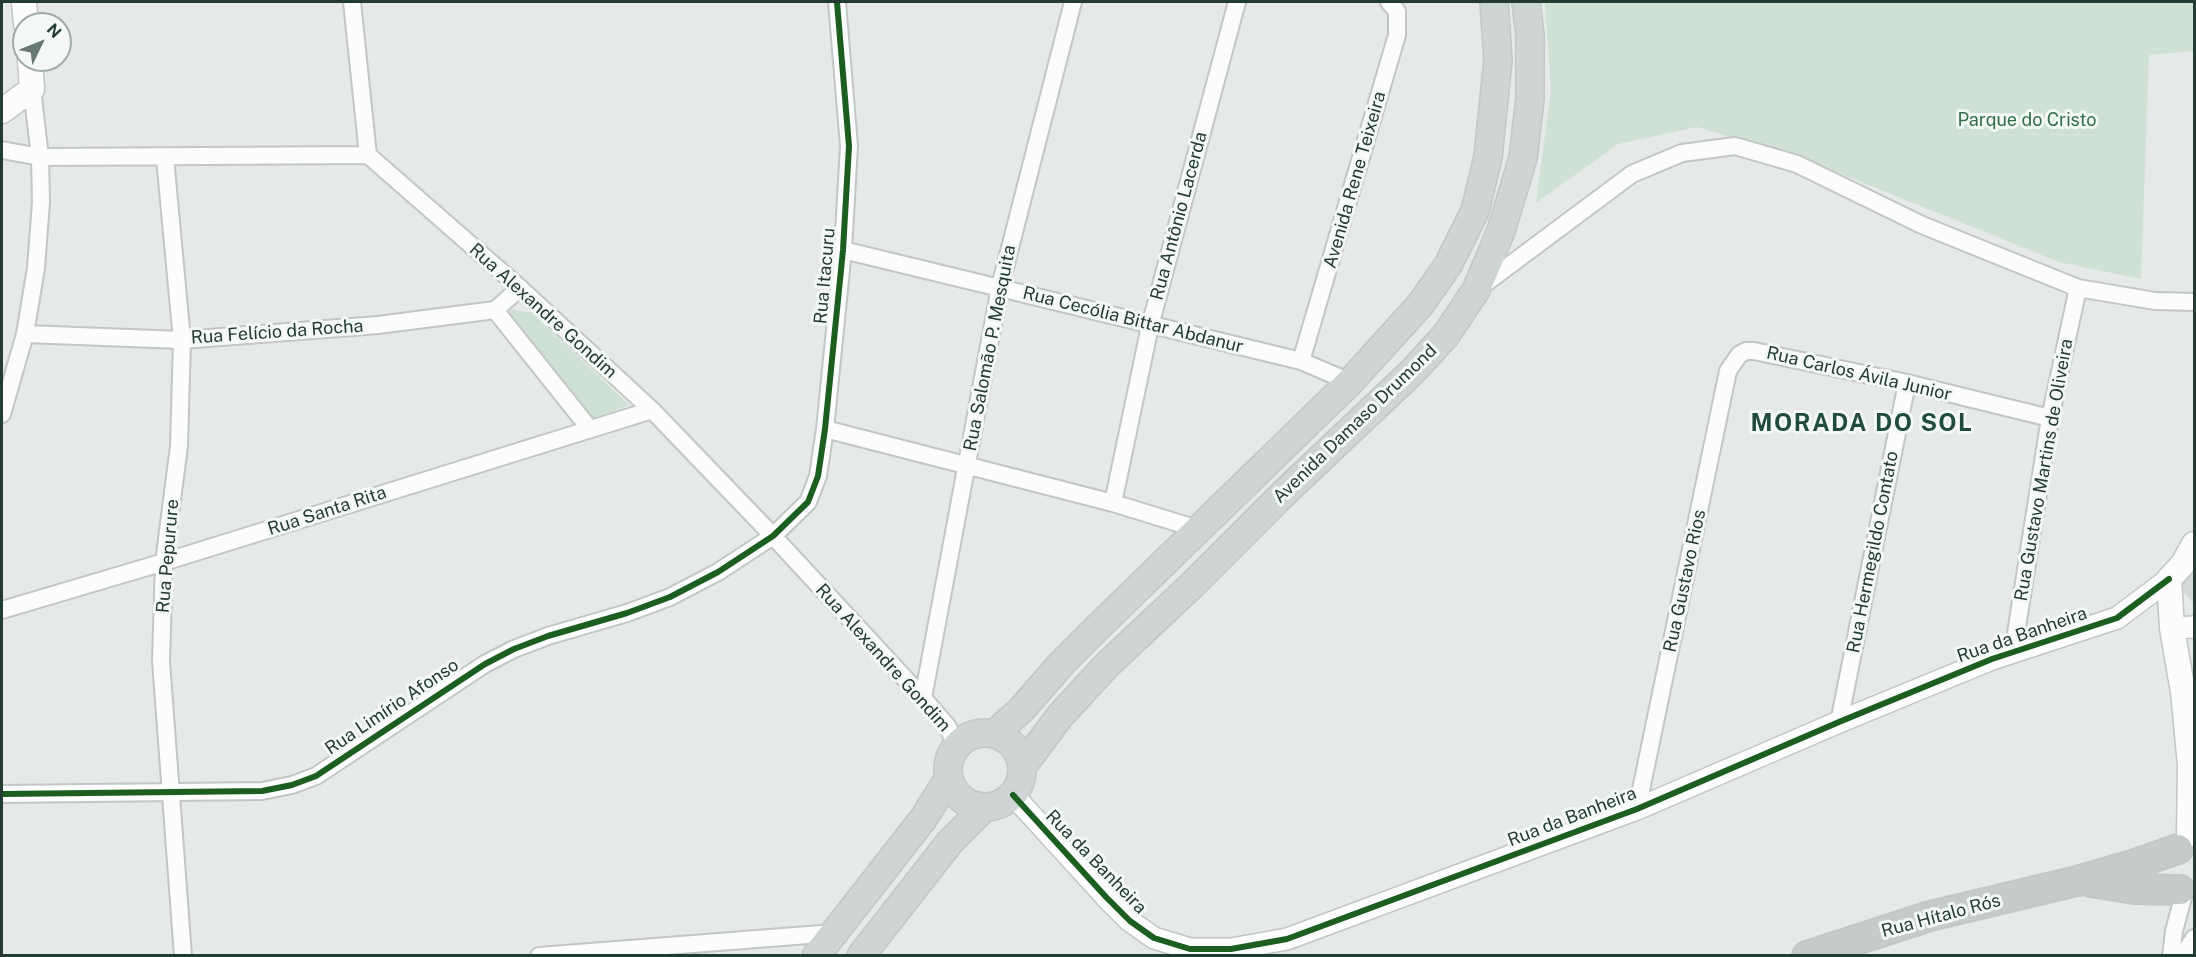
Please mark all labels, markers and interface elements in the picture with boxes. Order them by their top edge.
north arrow [12,12,72,72]
text: N [43,20,65,42]
street label: Avenida Rene Teixeira [1319,89,1391,271]
park label: Parque do Cristo [1958,109,2096,131]
street label: Rua Antônio Lacerda [1146,129,1212,303]
street label: Rua Itacuru [810,227,840,325]
street label: Rua Alexandre Gondim [465,239,621,383]
street label: Rua Salomão P. Mesquita [959,243,1021,453]
street label: Rua Cecólia Bittar Abdanur [1020,282,1246,358]
street label: Rua Felício da Rocha [190,315,364,349]
street label: Rua Gustavo Martins de Oliveira [2010,337,2078,603]
street label: Avenida Damaso Drumond [1269,340,1441,508]
street label: Rua Carlos Ávila Junior [1764,342,1954,406]
district label: MORADA DO SOL [1751,410,1973,438]
street label: Rua Hermegildo Contato [1843,449,1903,655]
street label: Rua Santa Rita [265,482,389,540]
street label: Rua Pepurure [152,498,184,614]
street label: Rua Gustavo Rios [1659,508,1711,654]
street label: Rua Alexandre Gondim [811,580,955,736]
street label: Rua da Banheira [1954,603,2090,667]
street label: Rua Limírio Afonso [321,654,463,760]
street label: Rua da Banheira [1505,783,1639,851]
street label: Rua da Banheira [1041,806,1151,918]
street label: Rua Hítalo Rós [1879,890,2003,942]

